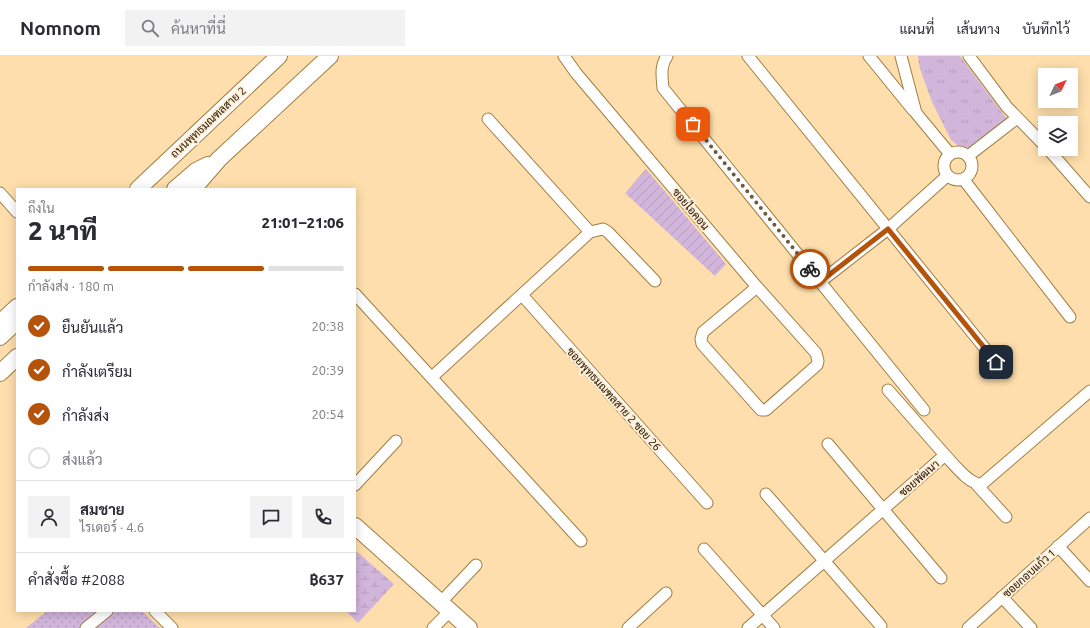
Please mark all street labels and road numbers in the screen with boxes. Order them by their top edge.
street label: ถนนพุทธมณฑลสาย 2 [168,84,250,162]
street label: ซอยไอคอน [670,185,713,232]
street label: ซอยพุทธมณฑลสาย 2 ซอย 26 [562,345,663,455]
street label: ซอยพัฒนา [896,457,941,499]
street label: ซอยกอบแก้ว 1 [1000,546,1058,600]

